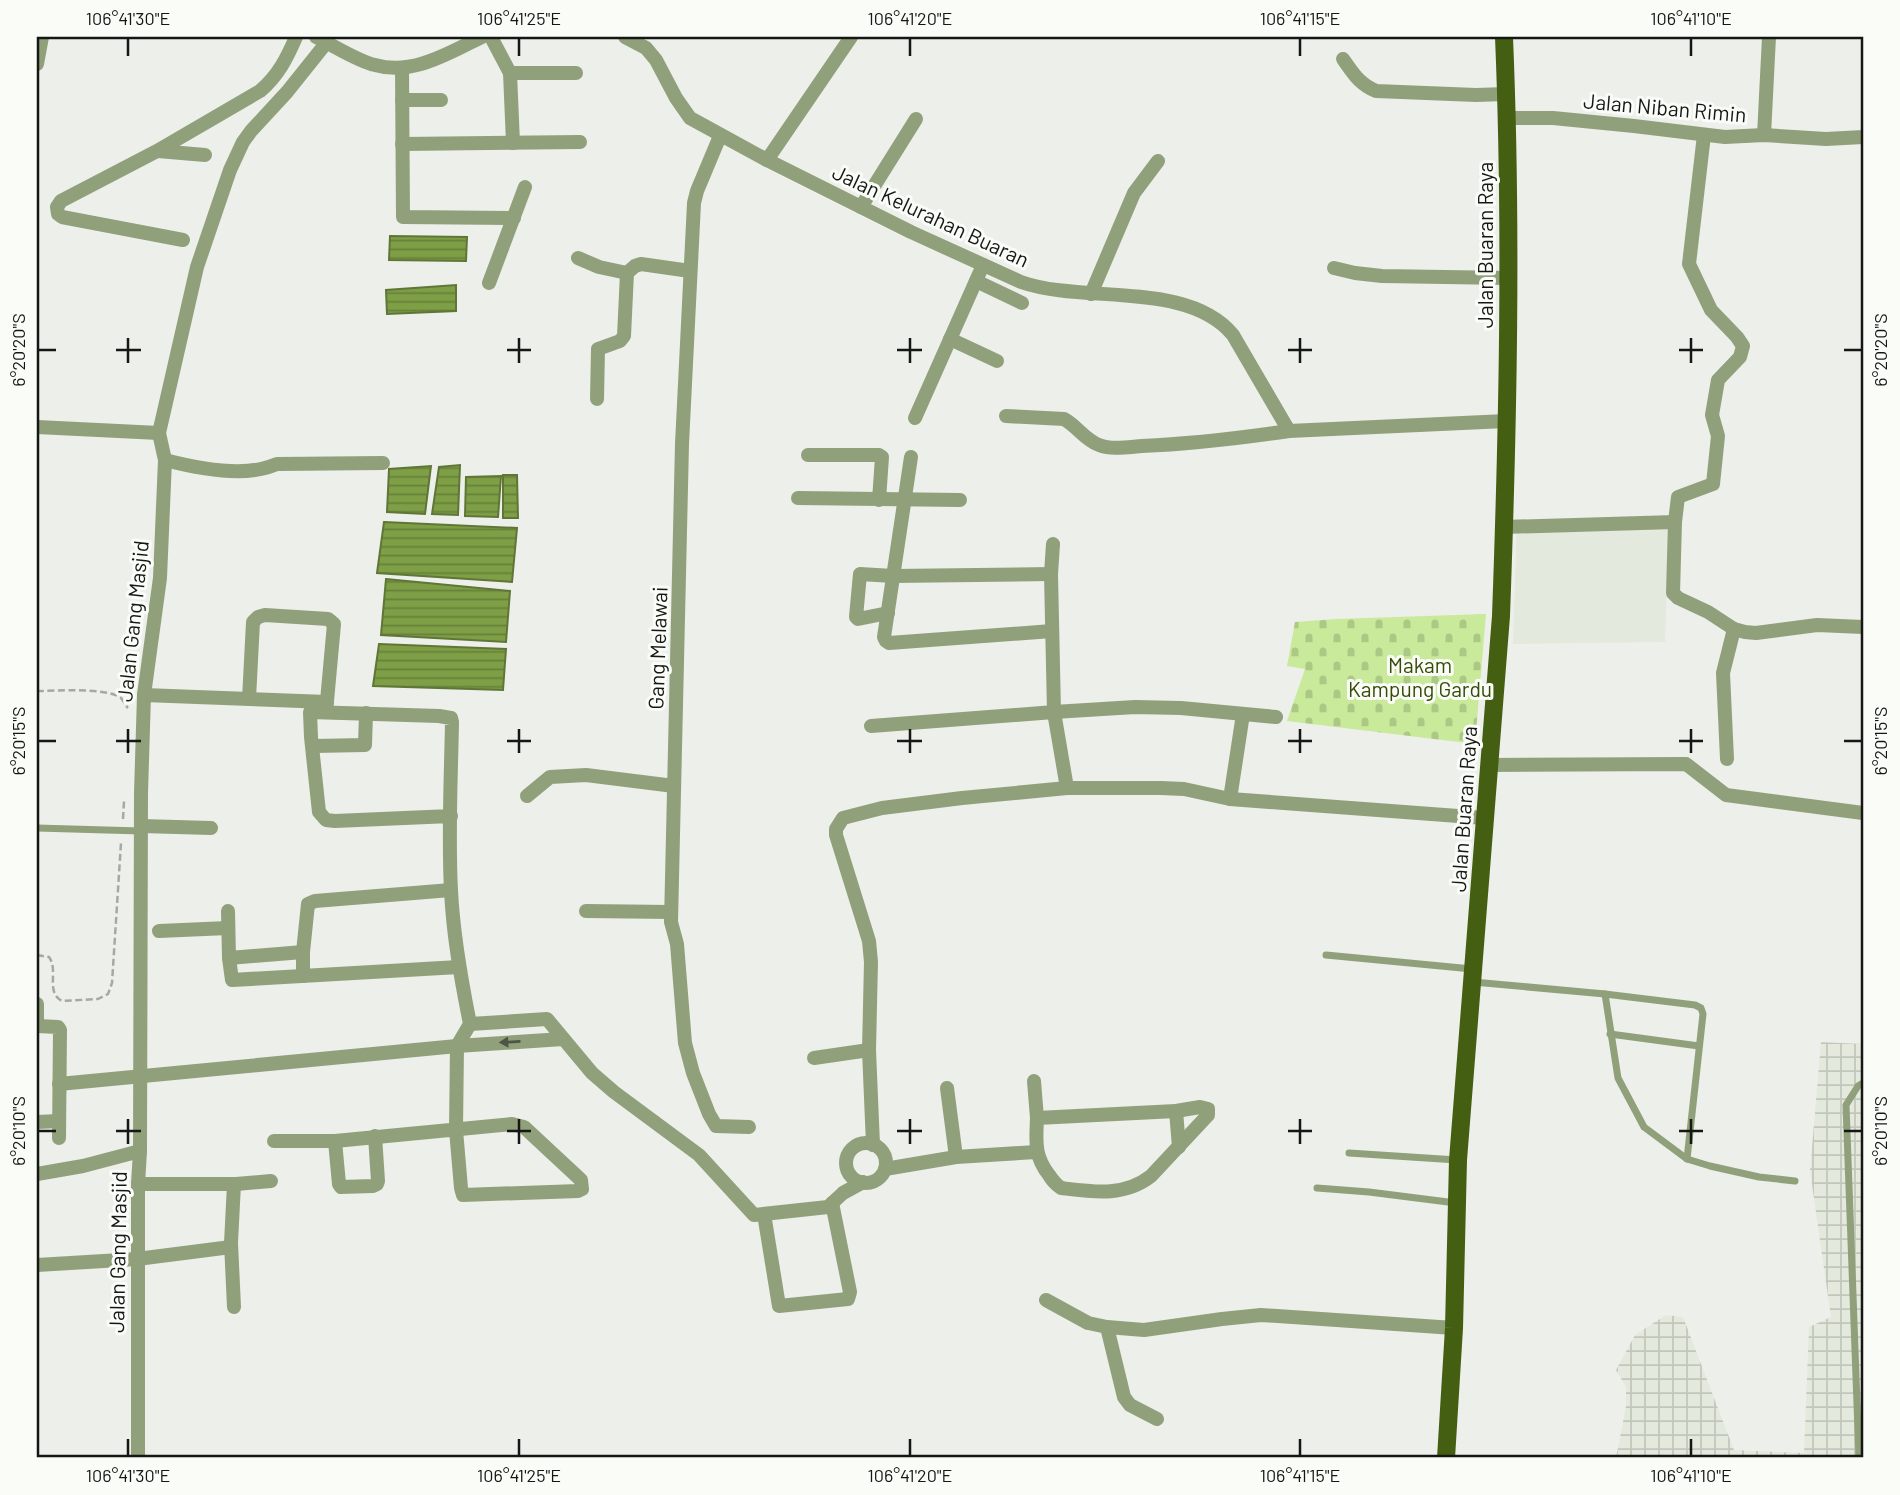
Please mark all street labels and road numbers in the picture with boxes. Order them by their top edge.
street label: Jalan Niban Rimin [1582,87,1748,127]
street label: Jalan Kelurahan Buaran [829,158,1033,272]
street label: Jalan Buaran Raya [1472,162,1497,328]
street label: Jalan Gang Masjid [111,539,153,703]
street label: Gang Melawai [642,586,672,710]
street label: Jalan Buaran Raya [1445,725,1481,893]
street label: Jalan Gang Masjid [103,1171,131,1333]

